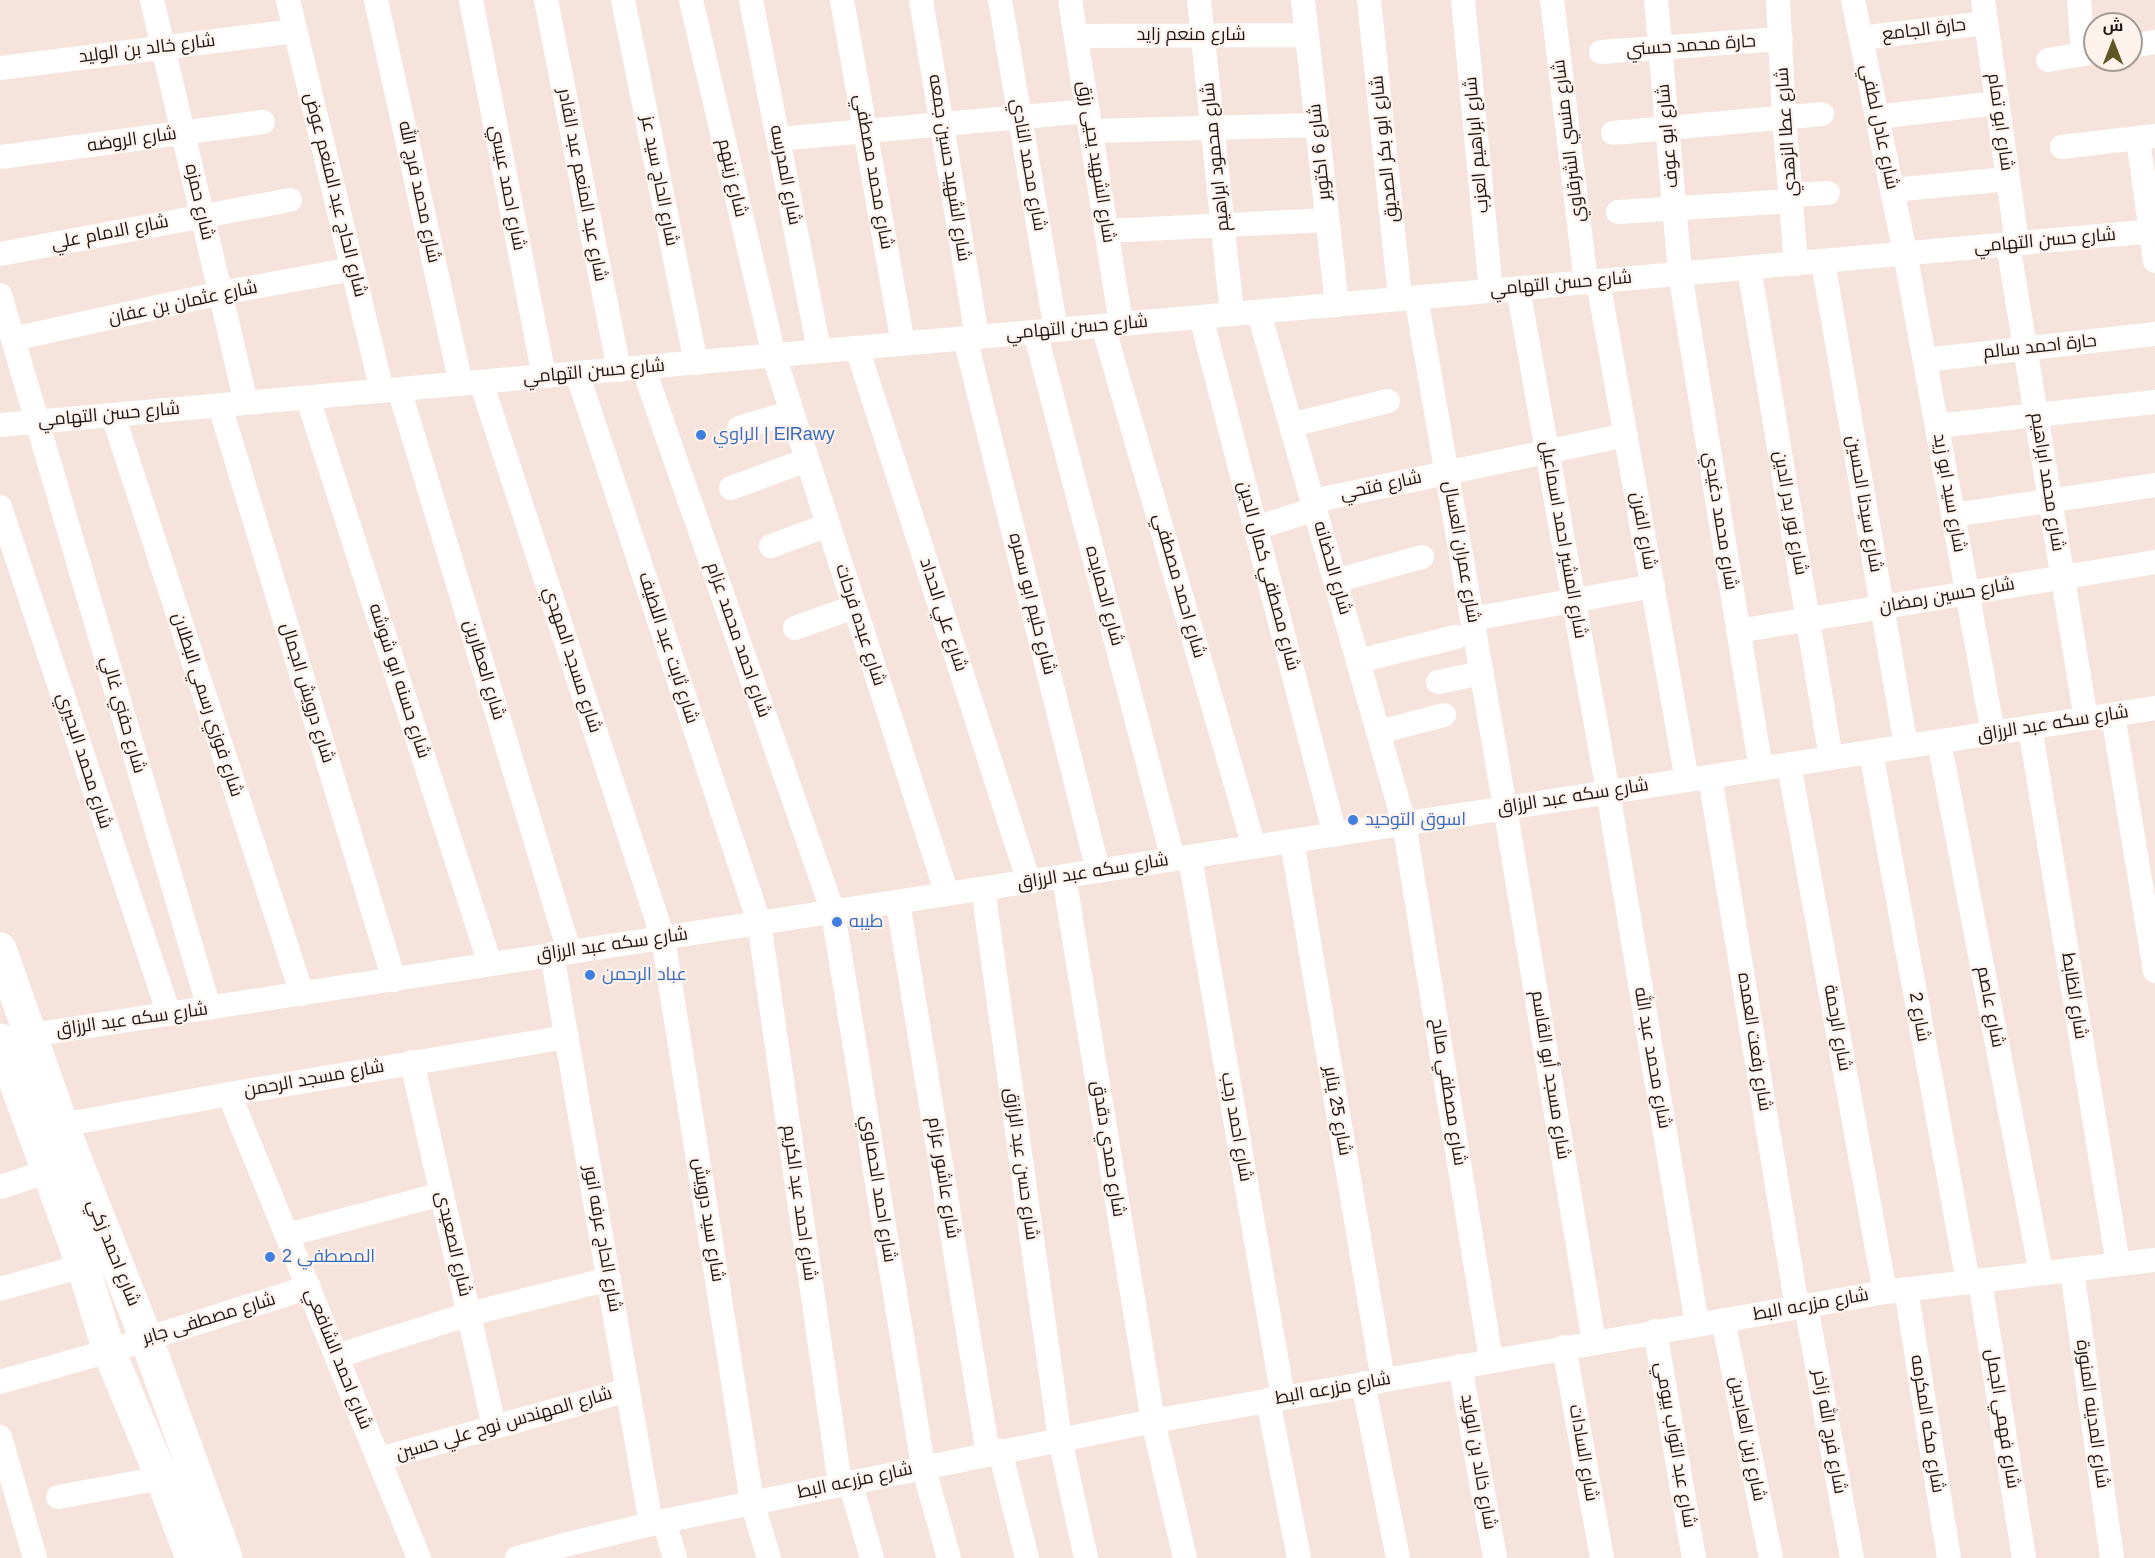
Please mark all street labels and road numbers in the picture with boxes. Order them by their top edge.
street label: حارة الجامع [1881,14,1967,46]
street label: شارع منعم زايد [1136,24,1246,46]
street label: شارع خالد بن الوليد [78,30,216,68]
street label: حارة محمد حسني [1625,31,1757,61]
street label: شارع منسي الشرقاوي [1548,58,1590,224]
street label: شارع عادل لطفي [1855,62,1903,192]
street label: شارع عطا الزهدي [1772,67,1802,197]
street label: شارع ابو تمام [1982,72,2018,172]
street label: شارع الشهيد حسين جمعه [924,73,974,263]
street label: شارع ابو بكر الصديق [1367,74,1403,224]
street label: شارع ابراهيم العزب [1460,76,1494,214]
street label: شارع الشهيد يحيى رزق [1073,79,1119,245]
street label: شارع محمود ابراهيم [1197,81,1235,233]
street label: شارع ابو عوف [1653,83,1683,189]
street label: شارع عبد المنعم عبد القادر [553,86,611,284]
street label: شارع الحاج عبد المنعم عوض [299,91,371,299]
street label: شارع محمد مصطفي [849,93,897,251]
street label: شارع محمد النادي [1006,97,1050,233]
street label: شارع 6 اكتوبر [1304,103,1336,201]
street label: شارع الحاج سيد عز [636,114,682,248]
street label: شارع محمد فرج الله [393,119,445,265]
street label: شارع الروضه [86,123,178,157]
street label: شارع المدرسه [765,123,805,227]
street label: شارع احمد عيسي [484,124,530,252]
street label: شارع زينهم [712,137,752,219]
street label: شارع حمزه [180,162,218,242]
street label: شارع الامام علي [50,211,170,255]
street label: شارع حسن التهامي [1973,224,2117,258]
street label: شارع حسن التهامي [1489,267,1633,301]
street label: شارع عثمان بن عفان [106,277,260,329]
street label: شارع حسن التهامي [1005,311,1149,345]
street label: حارة احمد سالم [1982,330,2098,364]
street label: شارع حسن التهامي [522,355,666,389]
street label: شارع حسن التهامي [37,398,181,432]
street label: شارع محمد ابراهيم [2025,411,2069,553]
street label: شارع سيد ابو زيد [1928,432,1970,554]
street label: شارع سيدنا الحسين [1841,434,1887,574]
street label: شارع المشير احمد اسماعيل [1535,439,1591,641]
street label: شارع نور بدر الدين [1768,449,1812,577]
street label: شارع محمد دغيدي [1698,450,1742,592]
street label: شارع فتحي [1338,467,1424,505]
street label: شارع مصطفي كمال الدين [1232,479,1304,673]
street label: شارع عمران العسال [1438,479,1484,625]
street label: شارع الفرن [1626,490,1660,572]
street label: شارع احمد مصطفي [1148,511,1210,661]
street label: شارع الحضانه [1308,519,1356,617]
street label: شارع حليم ابو سمره [1004,531,1060,677]
street label: شارع الحمايده [1080,543,1128,649]
street label: شارع علي الحداد [914,555,972,675]
street label: شارع احمد محمد عزام [701,560,775,720]
street label: شارع عبده فرحات [830,561,890,689]
street label: شارع ثابت عبد اللطيف [633,569,703,727]
street label: شارع حسين رمضان [1878,573,2016,619]
street label: شارع مسجد المهدي [538,584,606,736]
street label: شارع حسنه ابو شوشه [364,601,434,761]
street label: شارع فوزي رسمي البطلان [167,610,247,800]
street label: شارع العطارين [459,617,509,723]
street label: شارع درويش الجمال [275,620,339,766]
street label: شارع حفني غالي [96,654,150,776]
street label: شارع محمد البحيري [52,690,116,832]
street label: شارع سكه عبد الرزاق [1976,701,2130,747]
street label: شارع سكه عبد الرزاق [1496,774,1650,820]
street label: شارع سكه عبد الرزاق [1016,849,1170,895]
street label: شارع سكه عبد الرزاق [535,924,689,966]
street label: شارع الظابط [2056,951,2092,1041]
street label: شارع عاصم [1972,964,2008,1050]
street label: شارع رفعت العمده [1732,971,1776,1113]
street label: شارع الرحمة [1819,983,1855,1073]
street label: شارع محمد عبد الله [1629,985,1675,1131]
street label: شارع مسجد أبو القاسم [1526,989,1574,1161]
street label: شارع 2 [1904,991,1934,1043]
street label: شارع سكه عبد الرزاق [55,999,209,1041]
street label: شارع مصطفي صالح [1426,1017,1470,1167]
street label: شارع مسجد الرحمن [242,1056,386,1102]
street label: شارع 25 يناير [1319,1065,1355,1157]
street label: شارع احمد رجب [1216,1071,1256,1183]
street label: شارع حمدي دقدق [1087,1079,1129,1219]
street label: شارع حسن عبد الرازق [1000,1087,1042,1241]
street label: شارع احمد الحصاوي [856,1114,900,1264]
street label: شارع عاشور عزام [923,1116,963,1240]
street label: شارع احمد عبد الكريم [777,1124,821,1282]
street label: شارع سيد درويش [688,1156,728,1284]
street label: شارع الحاج عرفه انور [578,1164,626,1314]
street label: شارع الصعيدى [430,1189,476,1299]
street label: شارع احمد زكي [82,1196,144,1310]
street label: شارع مزرعه البط [1751,1284,1871,1326]
street label: شارع احمد الشافعي [300,1285,376,1433]
street label: شارع مصطفى جابر [140,1288,278,1350]
street label: شارع المدينه المنورة [2071,1338,2113,1490]
street label: شارع فهمي الجمل [1980,1348,2024,1490]
street label: شارع مكه المكرمه [1905,1353,1949,1495]
street label: شارع عبد التواب بيومي [1650,1360,1700,1530]
street label: شارع مزرعه البط [1273,1368,1393,1410]
street label: شارع فرج الله زاخر [1807,1368,1851,1496]
street label: شارع زين العابدين [1724,1375,1770,1503]
street label: شارع المهندس نوح علي حسين [393,1383,615,1465]
street label: شارع خالد بن الوليد [1455,1393,1501,1531]
street label: شارع السادات [1564,1403,1602,1503]
street label: شارع مزرعه البط [796,1458,914,1504]

